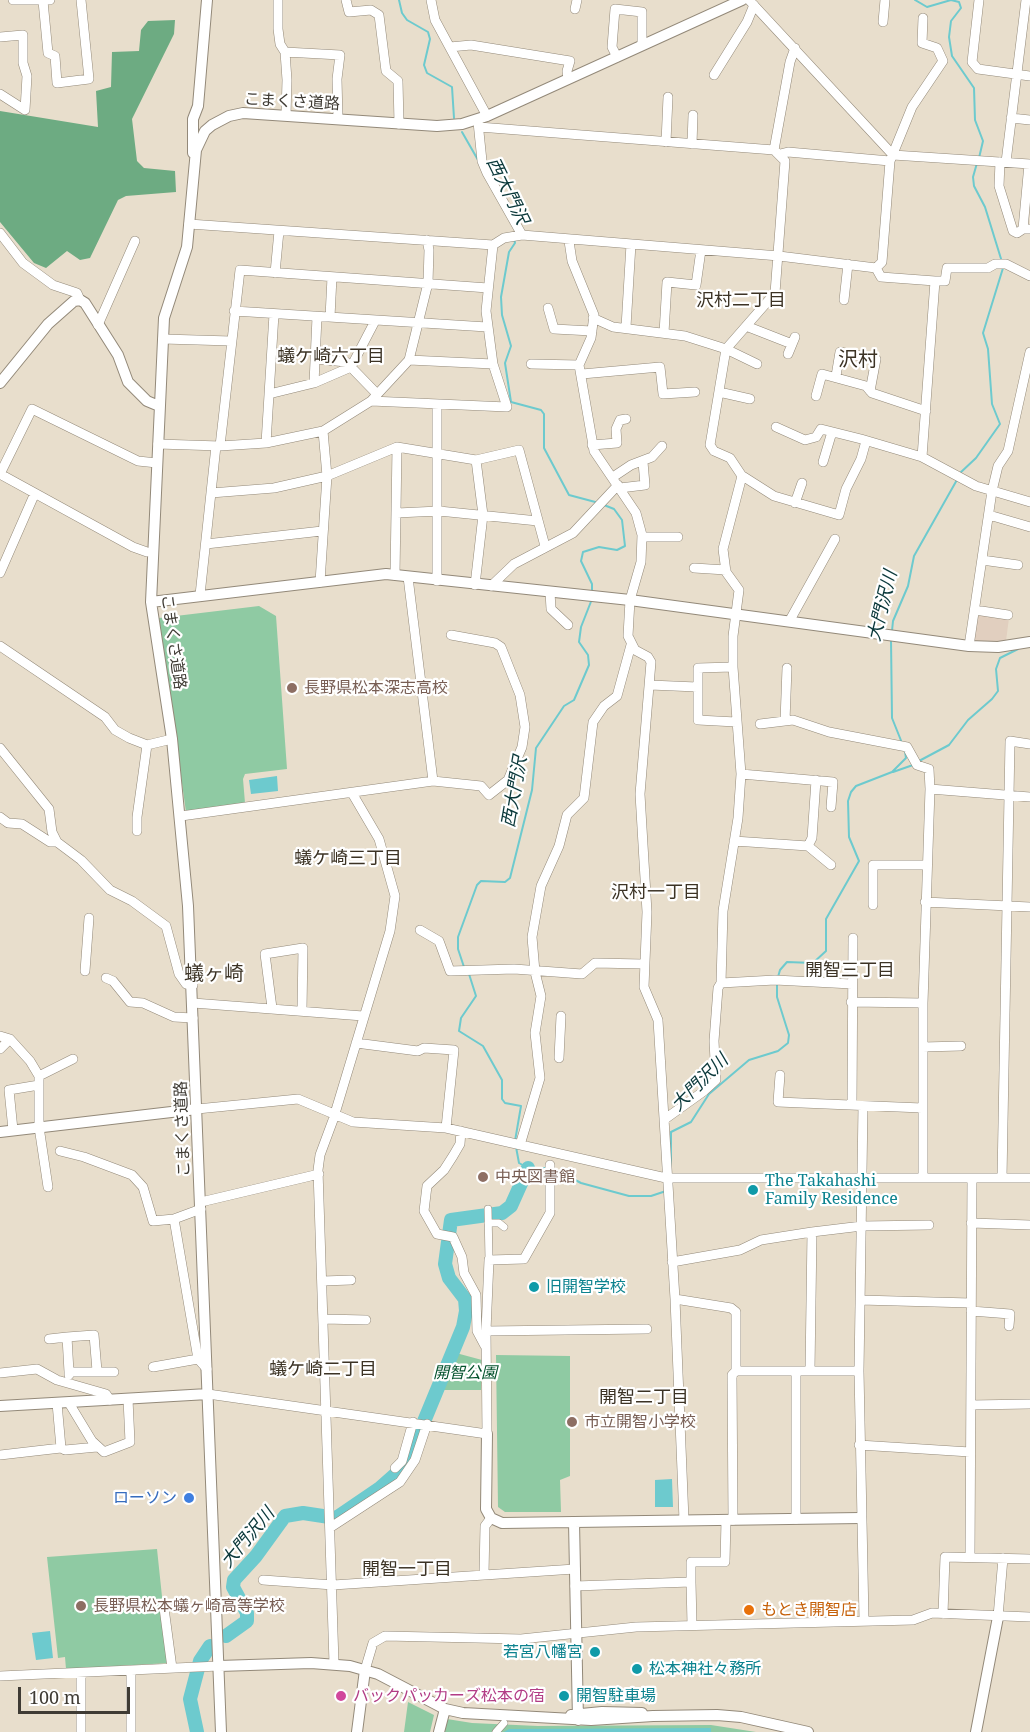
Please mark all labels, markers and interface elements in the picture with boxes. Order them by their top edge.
street label: こまくさ道路 [244,90,340,114]
water label: 西大門沢 [482,154,532,228]
district label: 沢村二丁目 [696,290,786,312]
district label: 蟻ケ崎六丁目 [277,346,385,368]
district label: 沢村 [838,348,878,372]
water label: 大門沢川 [864,568,902,644]
street label: こまくさ道路 [157,593,189,691]
place label: 長野県松本深志高校 [304,678,448,698]
marker: 長野県松本深志高校 [285,681,299,695]
water label: 西大門沢 [498,755,532,829]
district label: 蟻ケ崎三丁目 [294,848,402,870]
district label: 沢村一丁目 [611,882,701,904]
district label: 開智三丁目 [805,960,895,982]
district label: 蟻ヶ崎 [184,962,244,986]
water label: 大門沢川 [667,1050,733,1116]
street label: こまくさ道路 [172,1081,194,1177]
place label: 中央図書館 [495,1167,575,1187]
marker: 中央図書館 [476,1170,490,1184]
place label: The Takahashi Family Residence [765,1171,898,1209]
marker: The Takahashi Family Residence [746,1183,760,1197]
place label: 旧開智学校 [546,1277,626,1297]
marker: 旧開智学校 [527,1280,541,1294]
district label: 蟻ケ崎二丁目 [269,1359,377,1381]
park label: 開智公園 [433,1363,497,1383]
district label: 開智二丁目 [599,1387,689,1409]
place label: 市立開智小学校 [584,1412,696,1432]
marker: 市立開智小学校 [565,1415,579,1429]
place label: ローソン [113,1488,177,1508]
marker: ローソン [182,1491,196,1505]
water label: 大門沢川 [217,1503,279,1573]
district label: 開智一丁目 [362,1559,452,1581]
place label: 長野県松本蟻ヶ崎高等学校 [93,1596,285,1616]
marker: 長野県松本蟻ヶ崎高等学校 [74,1599,88,1613]
place label: もとき開智店 [761,1600,857,1620]
marker: もとき開智店 [742,1603,756,1617]
place label: 若宮八幡宮 [503,1642,583,1662]
marker: 若宮八幡宮 [588,1645,602,1659]
place label: 松本神社々務所 [649,1659,761,1679]
marker: 松本神社々務所 [630,1662,644,1676]
scale bar [21,1675,134,1713]
text: 100 m [29,1685,81,1709]
place label: バックパッカーズ松本の宿 [353,1686,545,1706]
place label: 開智駐車場 [576,1686,656,1706]
marker: バックパッカーズ松本の宿 [334,1689,348,1703]
marker: 開智駐車場 [557,1689,571,1703]

